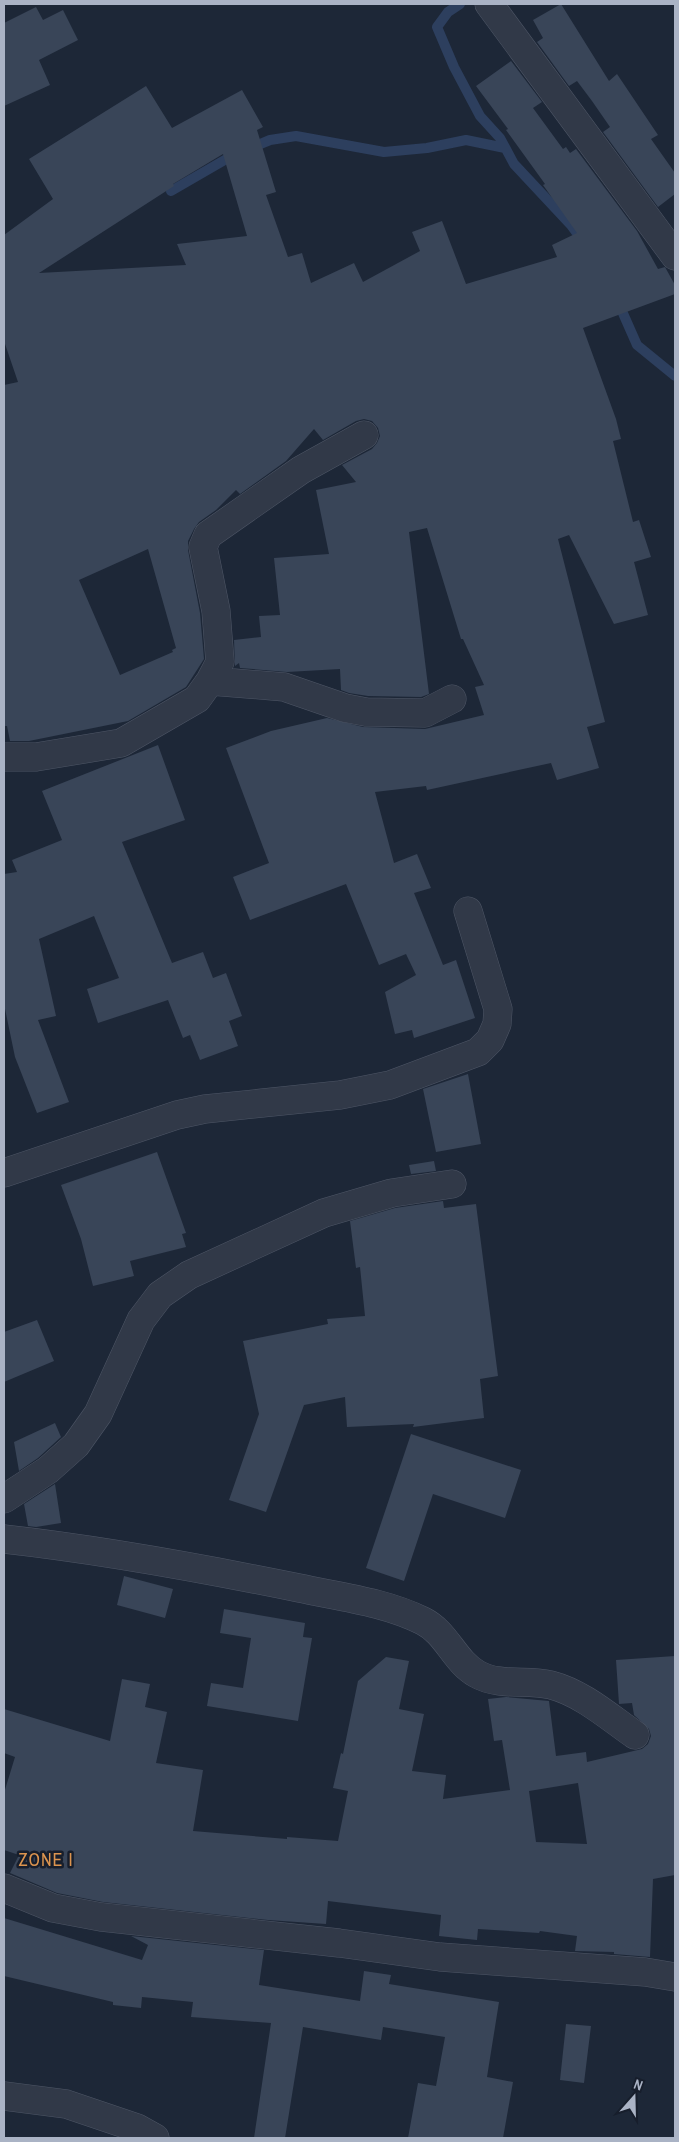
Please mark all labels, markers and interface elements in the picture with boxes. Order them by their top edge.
district label: ZONE I [18,1847,74,1872]
north arrow [609,2072,659,2122]
text: N [631,2075,645,2095]

